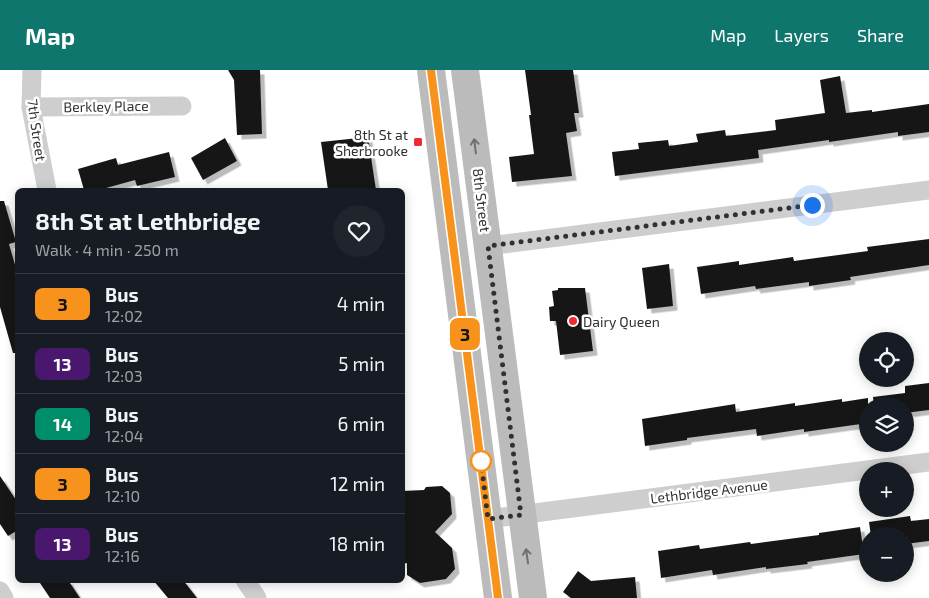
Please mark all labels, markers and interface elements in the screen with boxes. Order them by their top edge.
text: Map [25,21,75,50]
text: Map [710,24,746,46]
text: Layers [774,24,829,46]
text: Share [857,24,904,46]
street label: Berkley Place [63,97,149,115]
street label: 7th Street [24,98,50,162]
place label: 8th St at Sherbrooke [335,126,408,159]
marker: 8th St at Sherbrooke [412,136,424,148]
one-way arrow [470,138,480,154]
street label: 8th Street [470,167,494,233]
your location [800,193,825,218]
button: heart [333,205,385,257]
text: 8th St at Lethbridge [35,206,261,235]
text: Walk · 4 min · 250 m [35,240,179,259]
text: Bus [105,283,139,306]
text: 4 min [337,292,385,315]
text: 3 [57,293,68,315]
text: 12:02 [105,306,143,325]
place label: Dairy Queen [583,313,660,330]
marker: Dairy Queen [567,315,579,327]
line badge: 3 [449,318,481,350]
text: 3 [460,323,470,345]
map controls [859,332,914,582]
button: locate [859,332,914,387]
text: Bus [105,343,139,366]
text: 5 min [338,352,385,375]
text: 13 [54,353,71,375]
text: 12:03 [105,366,143,385]
button: layers [859,397,914,452]
text: Bus [105,403,139,426]
text: 6 min [337,412,385,435]
text: 14 [53,413,72,435]
text: 12:04 [105,426,144,445]
unlabelled marker [470,450,492,472]
button: + [859,462,914,517]
text: Bus [105,463,139,486]
text: 12 min [330,472,385,495]
text: 3 [57,473,68,495]
street label: Lethbridge Avenue [649,475,769,507]
text: 12:10 [105,486,140,505]
text: Bus [105,523,139,546]
button: − [859,527,914,582]
text: 18 min [329,532,385,555]
text: 13 [54,533,71,555]
text: 12:16 [105,546,140,565]
one-way arrow [522,549,532,565]

